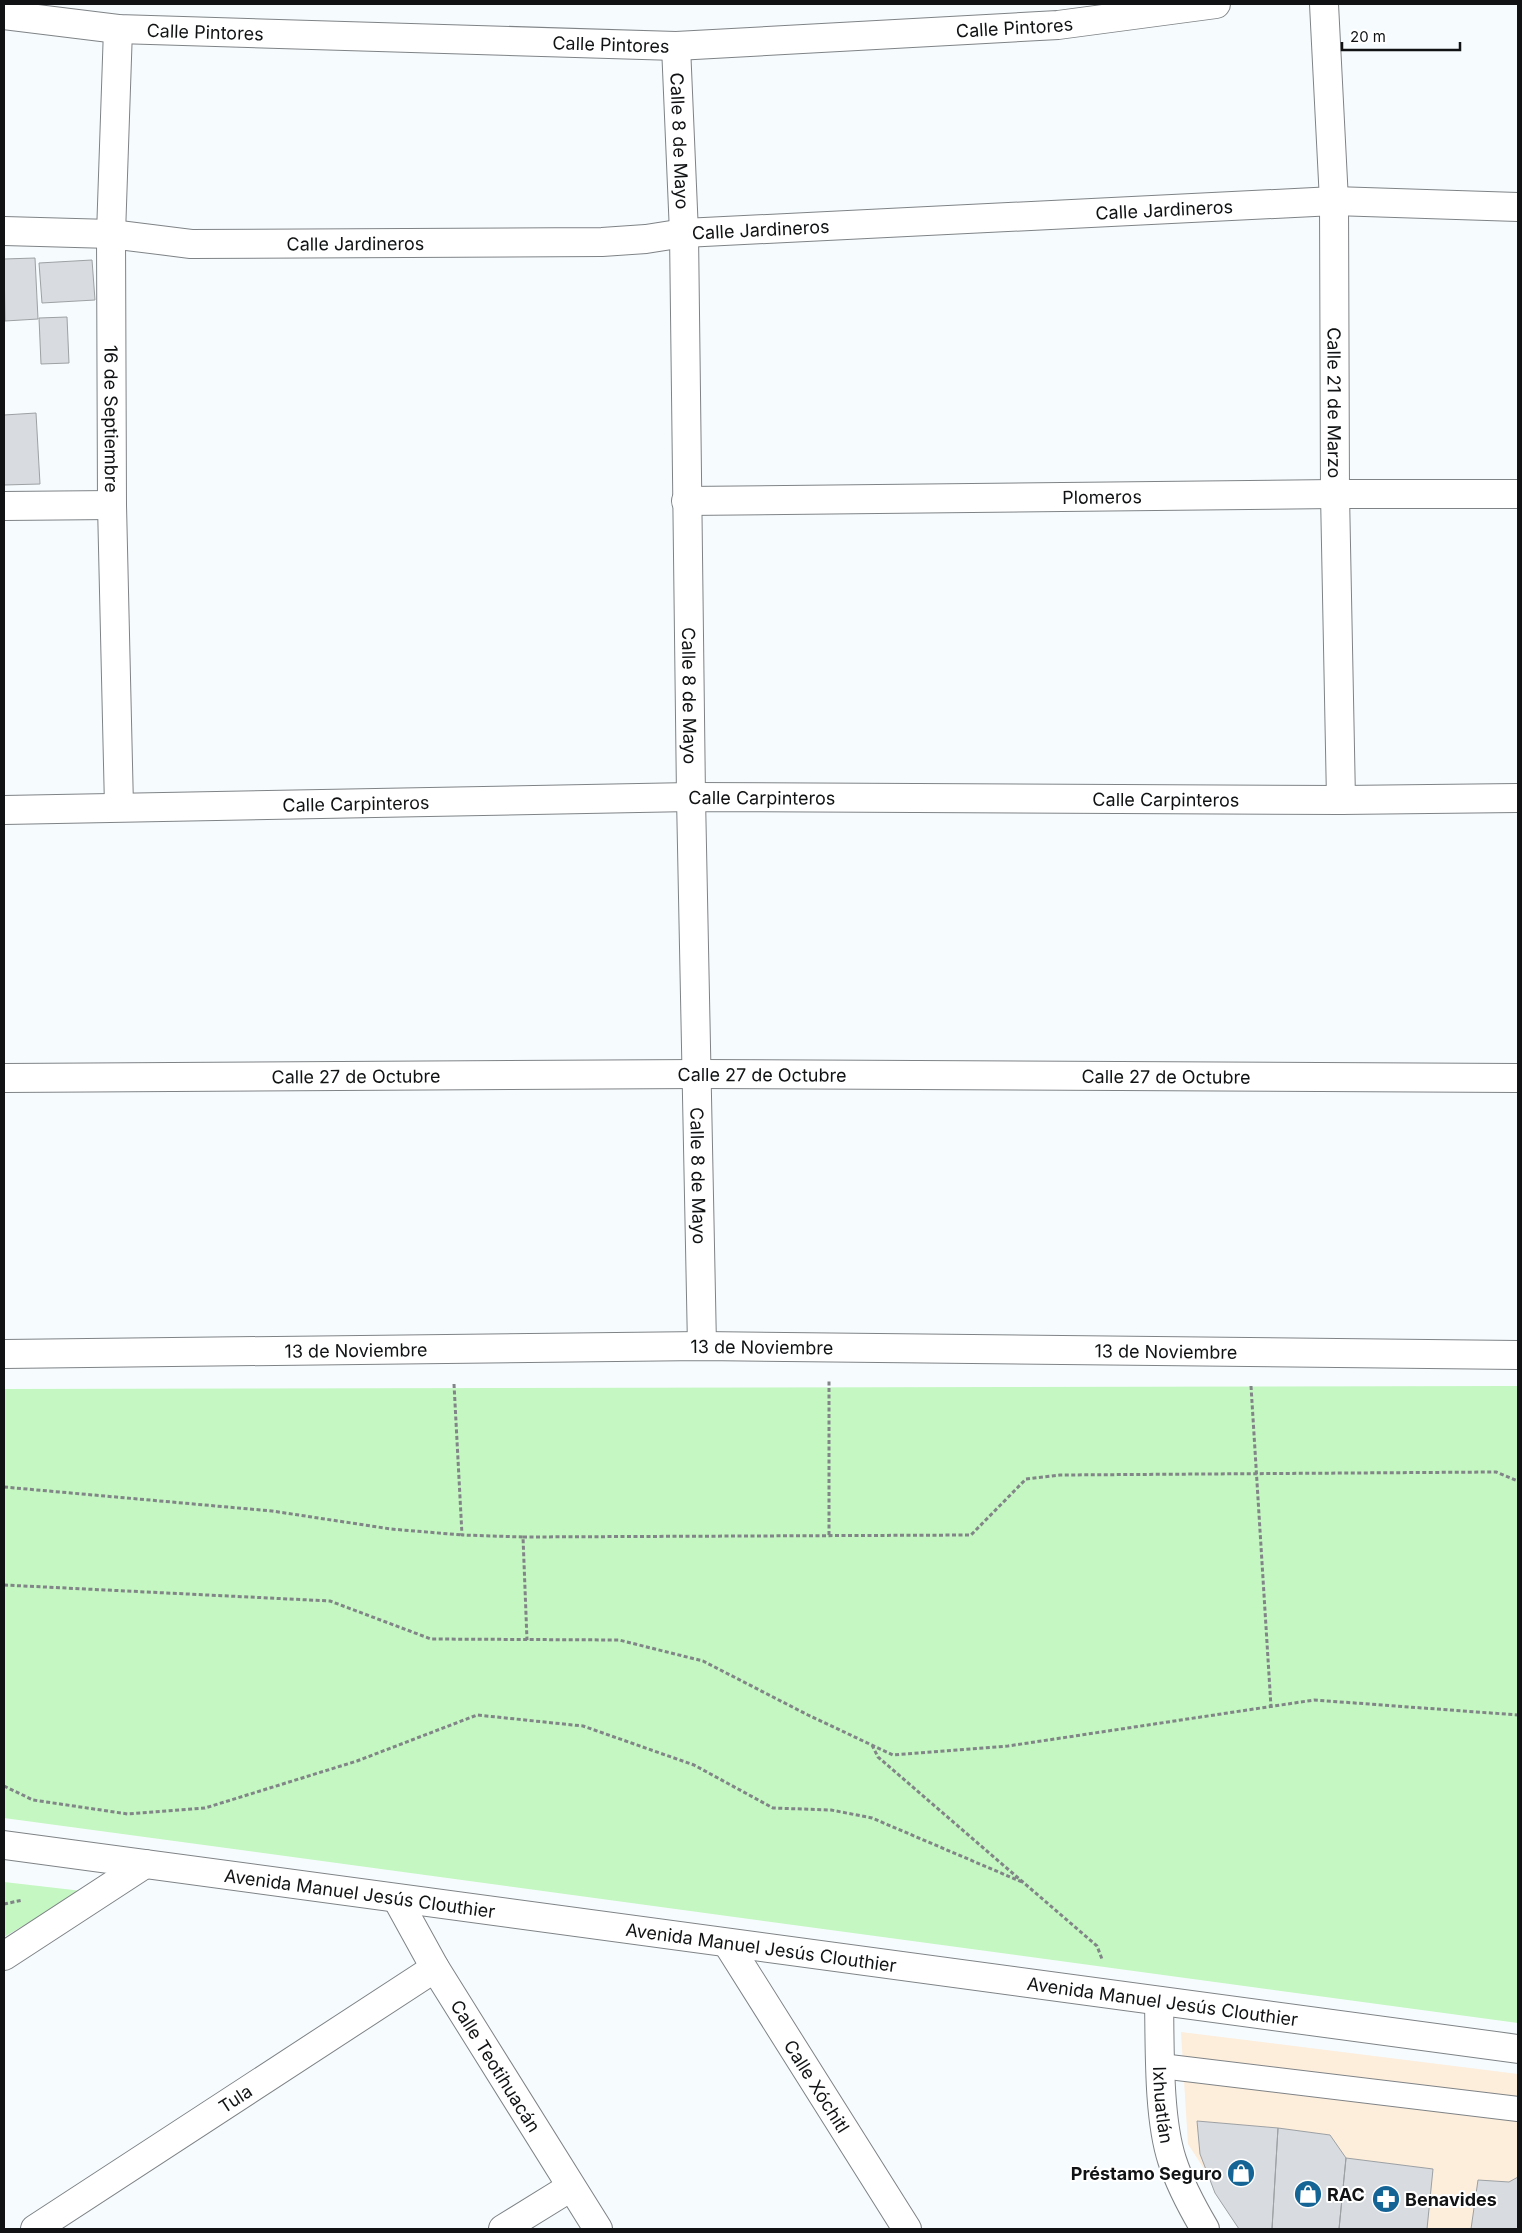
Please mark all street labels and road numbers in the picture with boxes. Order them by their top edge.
street label: Calle Pintores [955,13,1074,41]
street label: Calle Pintores [146,19,264,44]
street label: Calle Pintores [552,32,670,56]
street label: Calle 8 de Mayo [667,72,693,210]
street label: Calle Jardineros [1095,195,1233,223]
street label: Calle Jardineros [691,215,830,243]
street label: Calle Jardineros [286,232,424,254]
street label: Calle 21 de Marzo [1324,327,1345,478]
street label: 16 de Septiembre [101,345,122,493]
street label: Plomeros [1062,486,1142,507]
street label: Calle 8 de Mayo [678,627,701,764]
street label: Calle Carpinteros [688,786,835,808]
street label: Calle Carpinteros [1092,788,1239,810]
street label: Calle Carpinteros [282,791,430,815]
street label: Calle 27 de Octubre [677,1063,847,1085]
street label: Calle 27 de Octubre [271,1065,441,1087]
street label: Calle 27 de Octubre [1081,1065,1251,1087]
street label: Calle 8 de Mayo [687,1107,710,1244]
street label: 13 de Noviembre [690,1335,834,1358]
street label: 13 de Noviembre [284,1339,428,1361]
street label: 13 de Noviembre [1094,1340,1237,1362]
street label: Avenida Manuel Jesús Clouthier [223,1864,497,1922]
street label: Avenida Manuel Jesús Clouthier [625,1918,898,1976]
street label: Avenida Manuel Jesús Clouthier [1026,1972,1299,2030]
street label: Calle Teotihuacán [447,1996,545,2136]
street label: Calle Xóchitl [780,2036,854,2136]
street label: Ixhuatlán [1150,2066,1178,2145]
street label: Tula [215,2080,256,2117]

